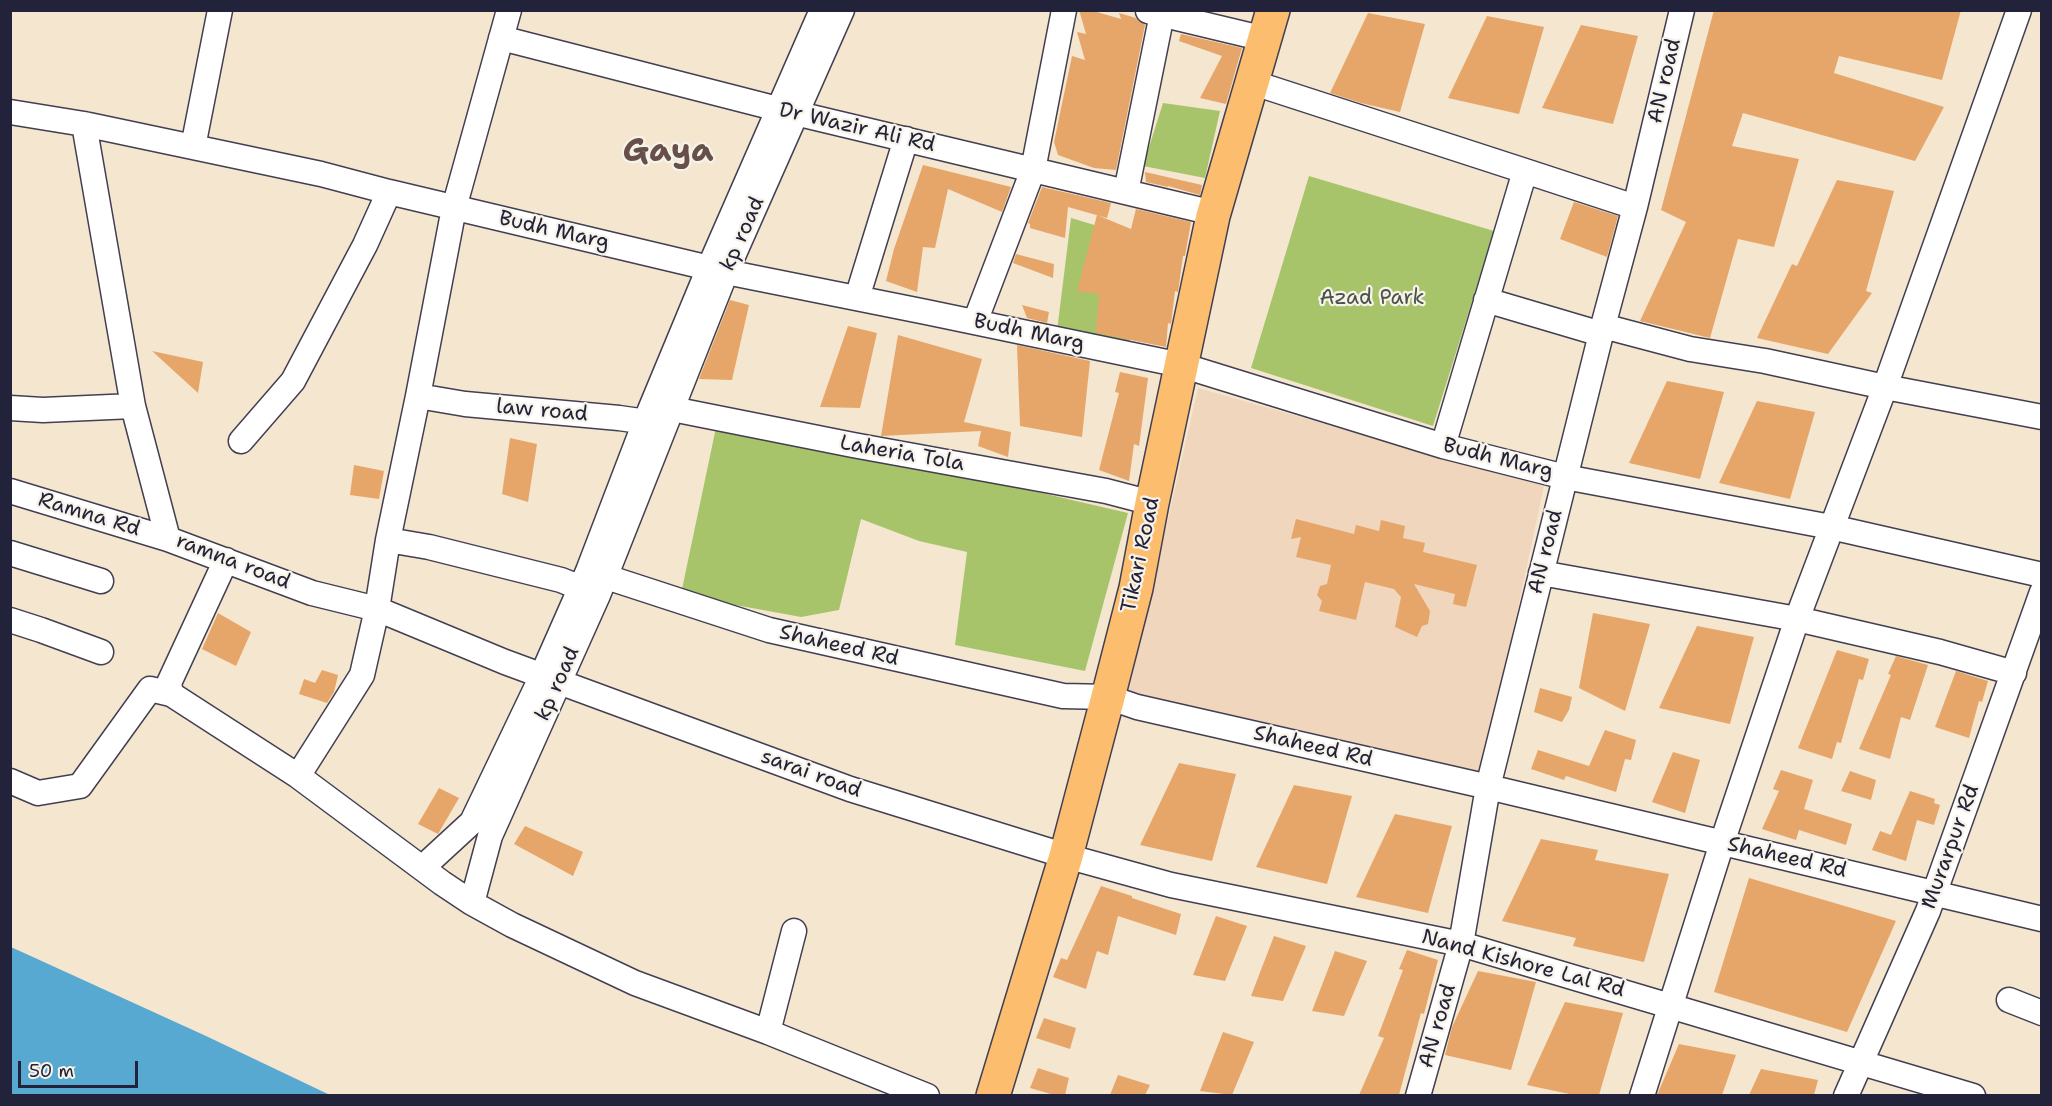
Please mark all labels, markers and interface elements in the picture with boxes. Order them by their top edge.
street label: AN road [1643,36,1687,126]
street label: Dr Wazir Ali Rd [776,98,938,158]
district label: Gaya [622,132,714,172]
street label: kp road [716,193,770,275]
street label: Budh Marg [496,206,612,256]
park label: Azad Park [1319,286,1425,312]
street label: Budh Marg [971,309,1087,357]
street label: law road [495,394,589,428]
street label: Laheria Tola [838,431,966,477]
street label: Budh Marg [1440,433,1556,485]
street label: Ramna Rd [35,488,143,542]
street label: Tikari Road [1116,495,1166,615]
street label: AN road [1523,507,1569,597]
street label: ramna road [172,529,294,595]
street label: Shaheed Rd [777,620,901,672]
street label: kp road [531,643,585,725]
street label: Shaheed Rd [1251,721,1375,773]
street label: sarai road [757,744,865,804]
street label: Murarpur Rd [1917,781,1985,913]
street label: Shaheed Rd [1725,832,1849,884]
street label: Nand Kishore Lal Rd [1419,925,1627,1003]
street label: AN road [1414,981,1462,1071]
scale bar [21,1049,141,1087]
text: 50 m [29,1059,74,1083]

